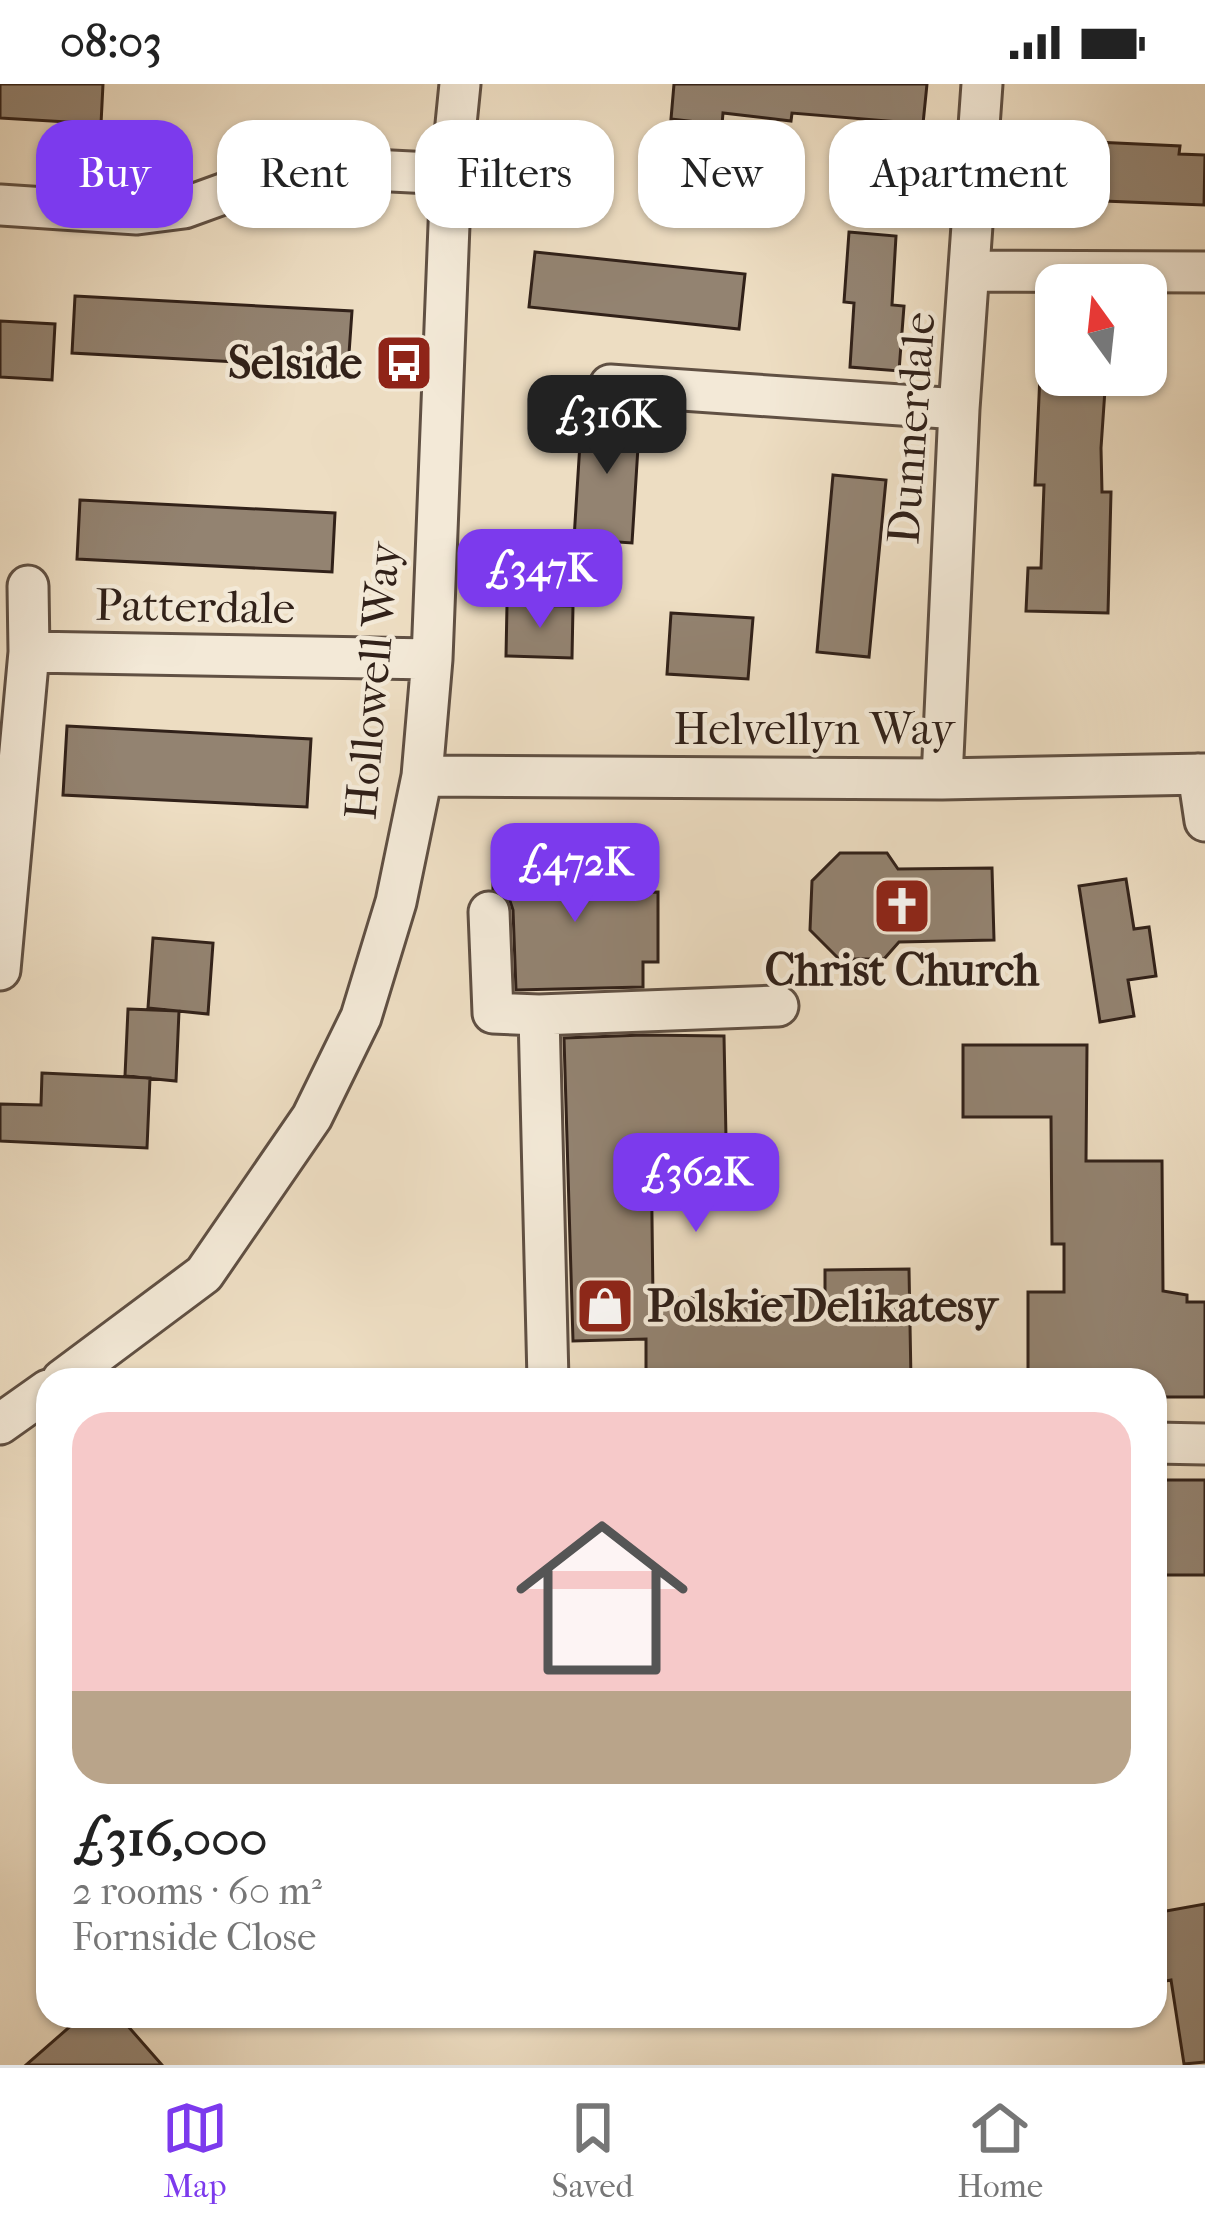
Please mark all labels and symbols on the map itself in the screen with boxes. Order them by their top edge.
north arrow [1035,264,1167,396]
street label: Dunnerdale [877,310,947,546]
bus stop icon: Selside [373,332,435,394]
place label: Selside [228,337,362,390]
pin: £316K [523,375,691,477]
pin: £347K [456,529,624,631]
street label: Hollowell Way [334,538,412,822]
street label: Patterdale [94,579,296,635]
street label: Helvellyn Way [673,703,957,756]
pin: £472K [491,823,659,925]
church icon: Christ Church [871,875,933,937]
place label: Christ Church [765,944,1040,997]
pin: £362K [612,1133,780,1235]
shop icon: Polskie Delikatesy [574,1275,636,1337]
place label: Polskie Delikatesy [647,1280,999,1333]

